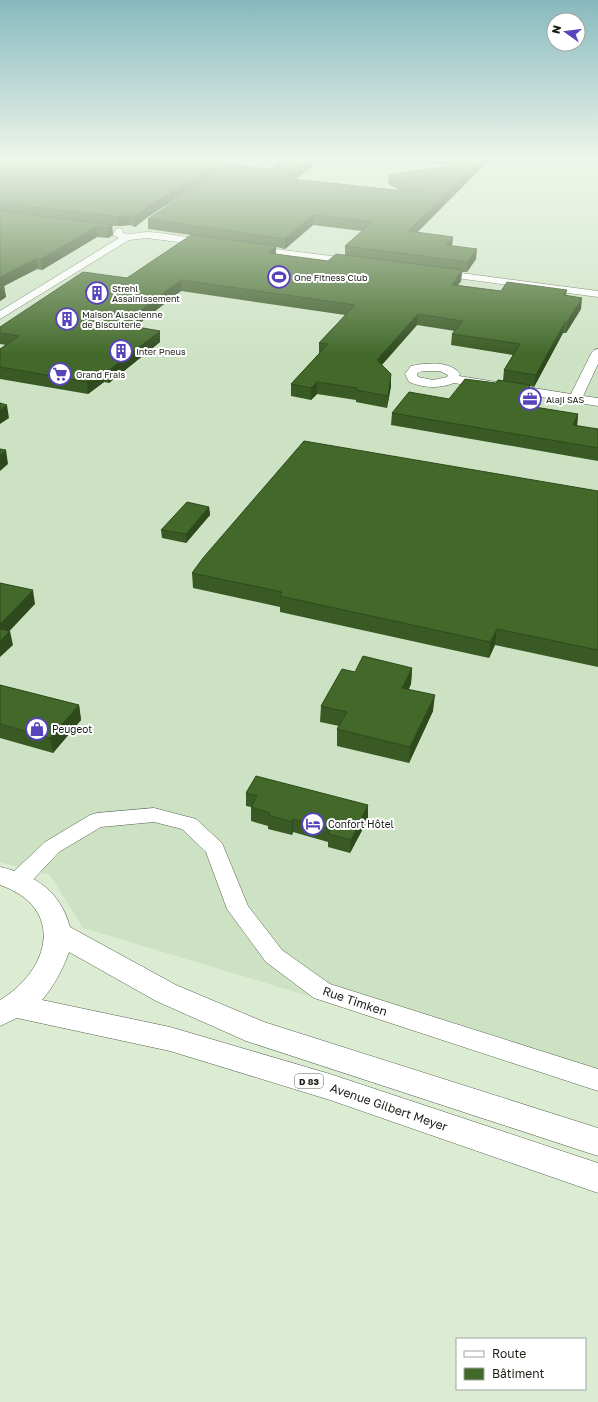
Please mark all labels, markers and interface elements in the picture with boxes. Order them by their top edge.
north arrow [546,12,586,52]
text: N [548,24,563,35]
sports icon: One Fitness Club [266,264,292,290]
place label: One Fitness Club [294,272,368,283]
building icon: Strehl Assainissement [84,280,110,306]
place label: Strehl Assainissement [112,283,180,304]
building icon: Maison Alsacienne de Biscuiterie [54,306,80,332]
place label: Maison Alsacienne de Biscuiterie [82,309,163,330]
building icon: Inter Pneus [108,338,134,364]
place label: Inter Pneus [136,346,186,357]
supermarket icon: Grand Frais [47,361,73,387]
place label: Grand Frais [76,369,125,380]
office icon: Alaji SAS [517,386,543,412]
place label: Alaji SAS [546,394,584,405]
shop icon: Peugeot [24,716,50,742]
place label: Peugeot [52,723,92,735]
hotel icon: Confort Hôtel [300,811,326,837]
place label: Confort Hôtel [328,818,394,830]
street label: Rue Timken [321,983,389,1019]
road number: D 83 [295,1074,323,1088]
street label: Avenue Gilbert Meyer [328,1080,450,1134]
legend [456,1338,586,1390]
text: Route [492,1346,526,1361]
text: Bâtiment [492,1366,545,1381]

